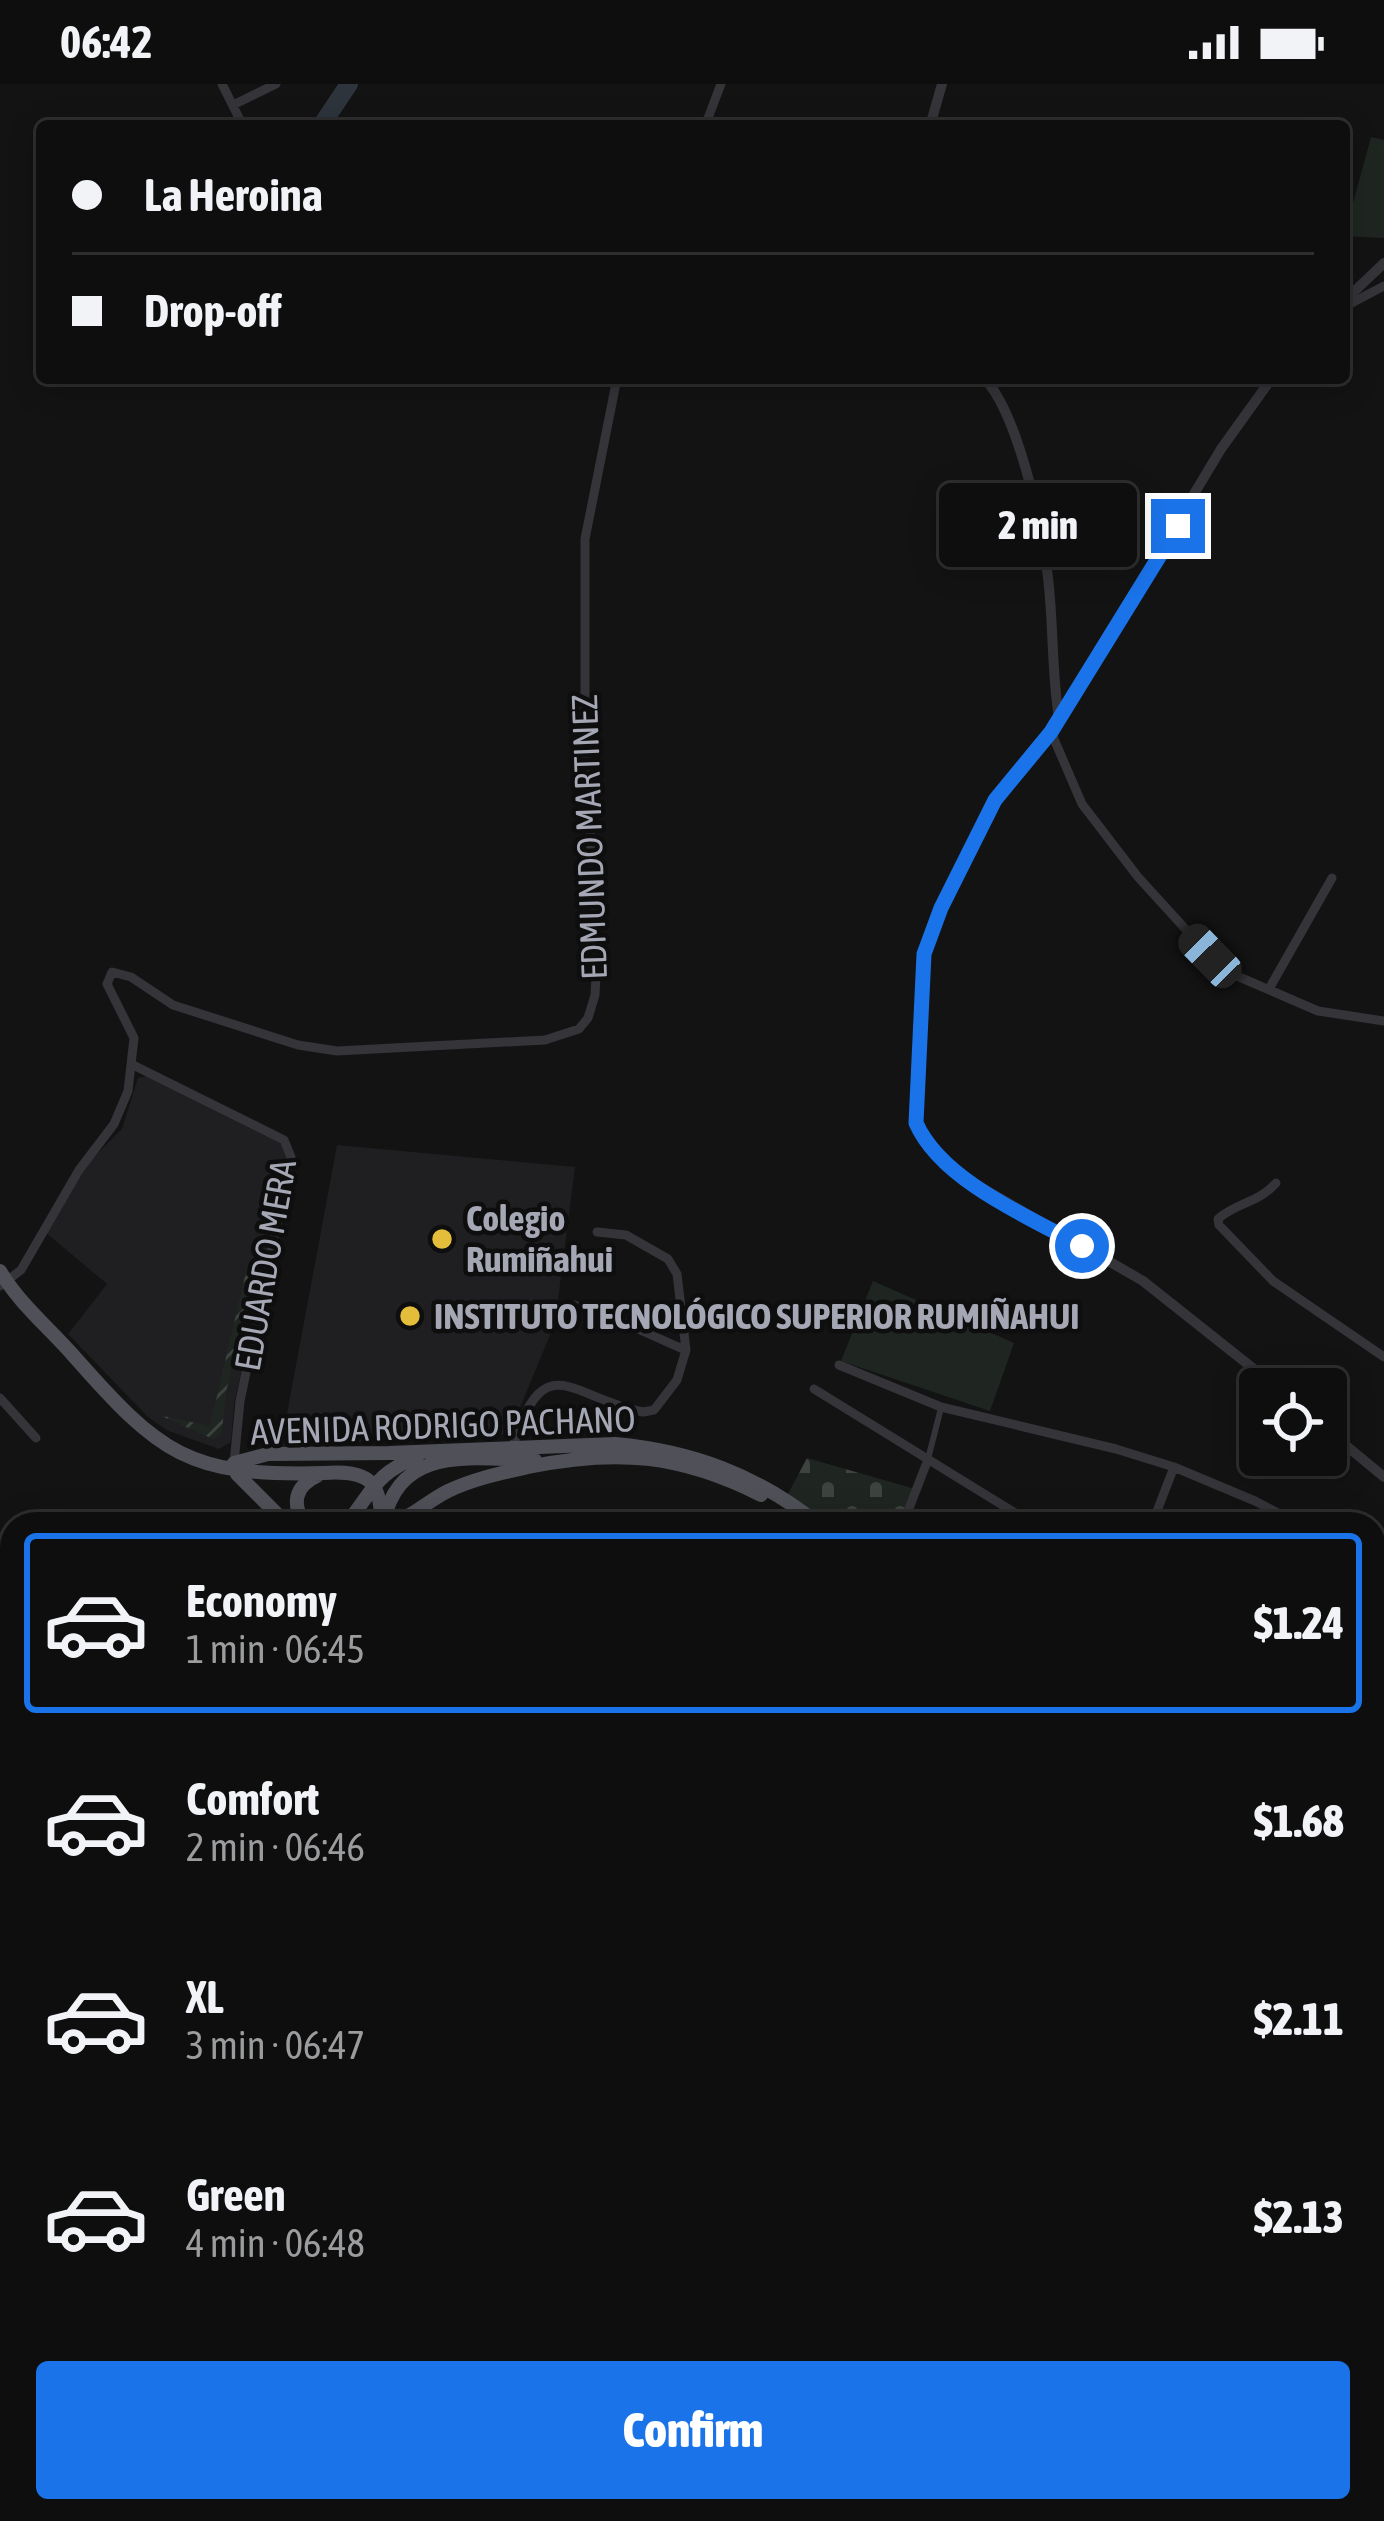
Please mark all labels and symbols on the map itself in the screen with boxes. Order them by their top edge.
callout: 2 min [938,484,1136,568]
route end [1151,499,1205,553]
street label: EDMUNDO MARTINEZ [563,693,615,981]
car [1172,918,1248,994]
street label: EDUARDO MERA [226,1156,304,1374]
place label: Colegio Rumiñahui [466,1197,613,1280]
route start [1055,1219,1109,1273]
marker: Colegio Rumiñahui [429,1226,455,1252]
place label: INSTITUTO TECNOLÓGICO SUPERIOR RUMIÑAHUI [434,1295,1079,1337]
marker: INSTITUTO TECNOLÓGICO SUPERIOR RUMIÑAHUI [397,1303,423,1329]
street label: AVENIDA RODRIGO PACHANO [250,1397,636,1453]

